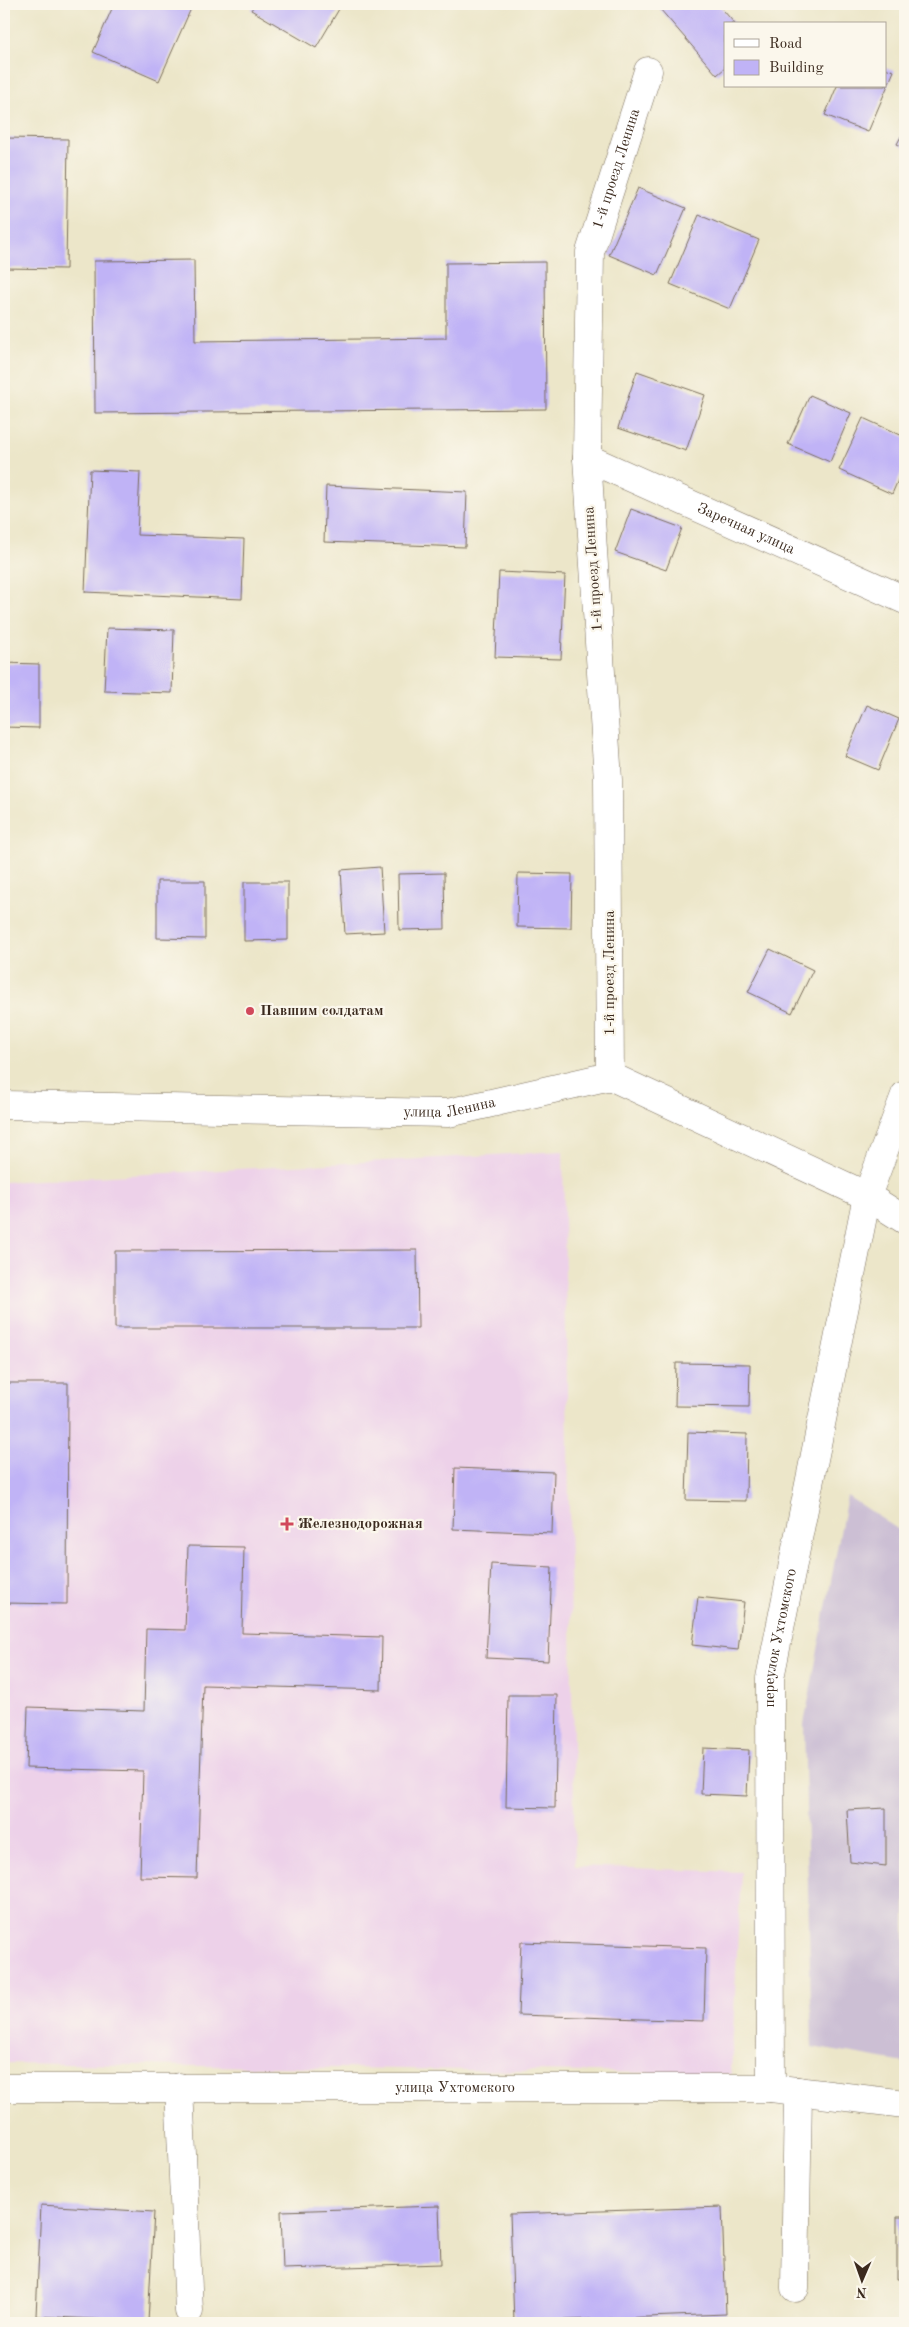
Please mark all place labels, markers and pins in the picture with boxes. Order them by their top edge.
place label: Павшим солдатам [260,1004,384,1019]
marker: Павшим солдатам [244,1005,256,1017]
marker: Железнодорожная [280,1517,294,1531]
place label: Железнодорожная [298,1517,423,1532]

